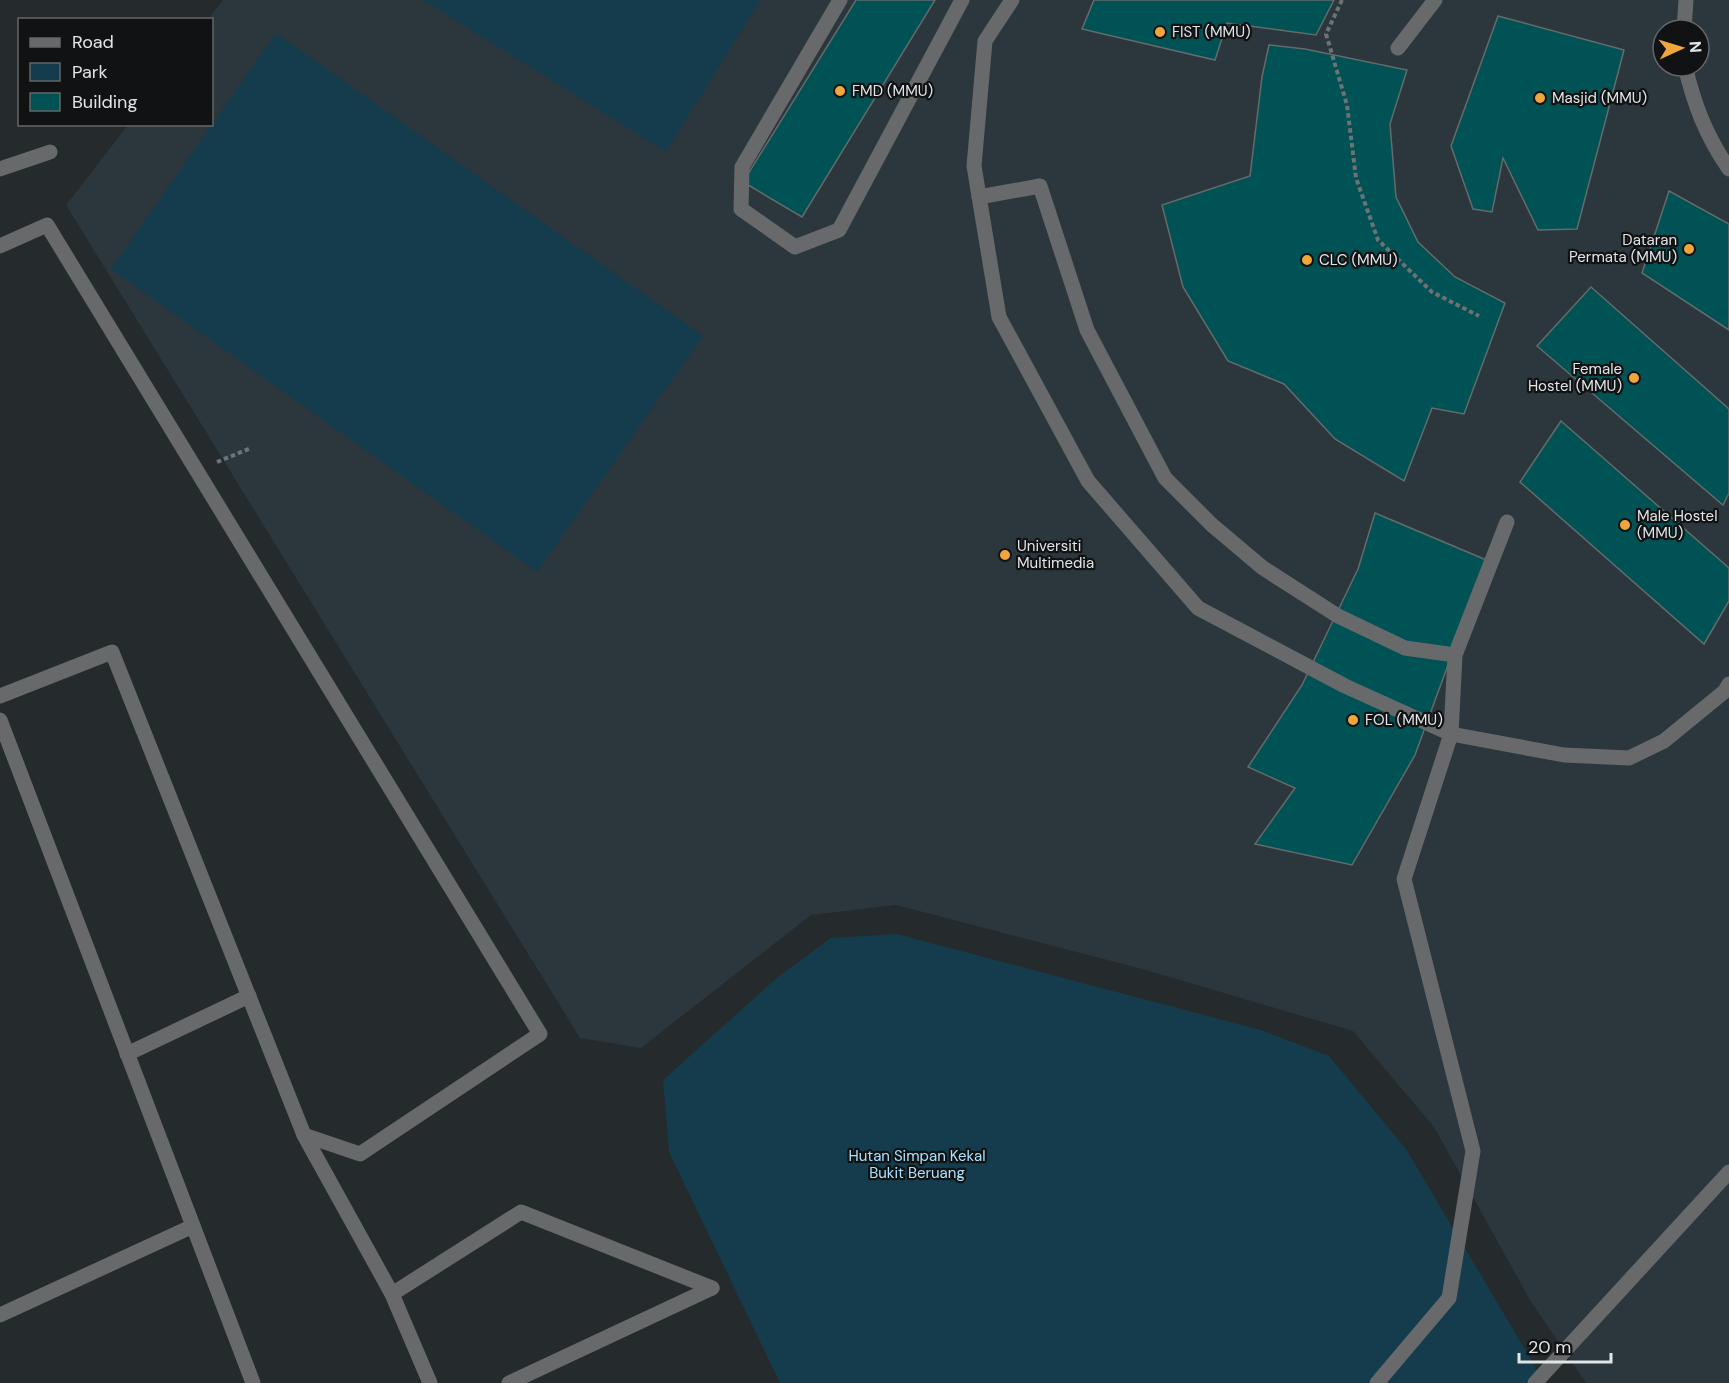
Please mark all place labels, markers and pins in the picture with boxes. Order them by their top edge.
place label: FIST (MMU) [1172,22,1251,42]
marker: FIST (MMU) [1153,25,1167,39]
place label: FMD (MMU) [852,81,933,101]
marker: FMD (MMU) [833,84,847,98]
place label: Masjid (MMU) [1552,88,1647,108]
marker: Masjid (MMU) [1533,91,1547,105]
place label: Dataran Permata (MMU) [1569,230,1677,267]
marker: Dataran Permata (MMU) [1682,242,1696,256]
place label: CLC (MMU) [1319,250,1398,270]
marker: CLC (MMU) [1300,253,1314,267]
place label: Female Hostel (MMU) [1528,359,1622,396]
marker: Female Hostel (MMU) [1627,371,1641,385]
place label: Male Hostel (MMU) [1637,506,1717,543]
marker: Male Hostel (MMU) [1618,518,1632,532]
place label: Universiti Multimedia [1017,536,1094,573]
marker: Universiti Multimedia [998,548,1012,562]
place label: FOL (MMU) [1365,710,1443,730]
marker: FOL (MMU) [1346,713,1360,727]

